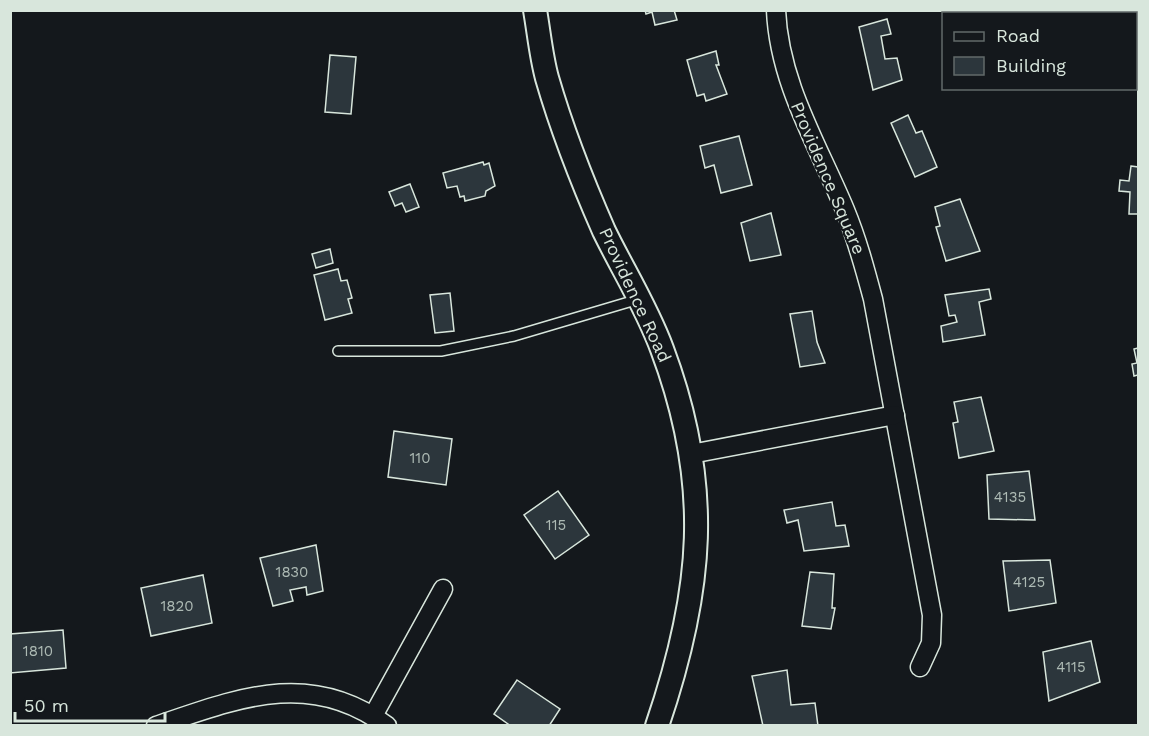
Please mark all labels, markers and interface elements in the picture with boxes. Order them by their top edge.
legend [942,12,1137,90]
text: Road [996,25,1040,46]
text: Building [996,55,1066,76]
street label: Providence Square [787,98,870,257]
street label: Providence Road [595,224,676,366]
house number: 110 [409,449,431,467]
house number: 4135 [994,488,1026,506]
house number: 115 [546,516,566,534]
house number: 1830 [276,563,308,581]
house number: 4125 [1013,573,1045,591]
house number: 1820 [160,597,194,615]
house number: 1810 [23,642,53,660]
house number: 4115 [1056,658,1086,676]
scale bar [15,685,165,723]
text: 50 m [24,695,69,716]

